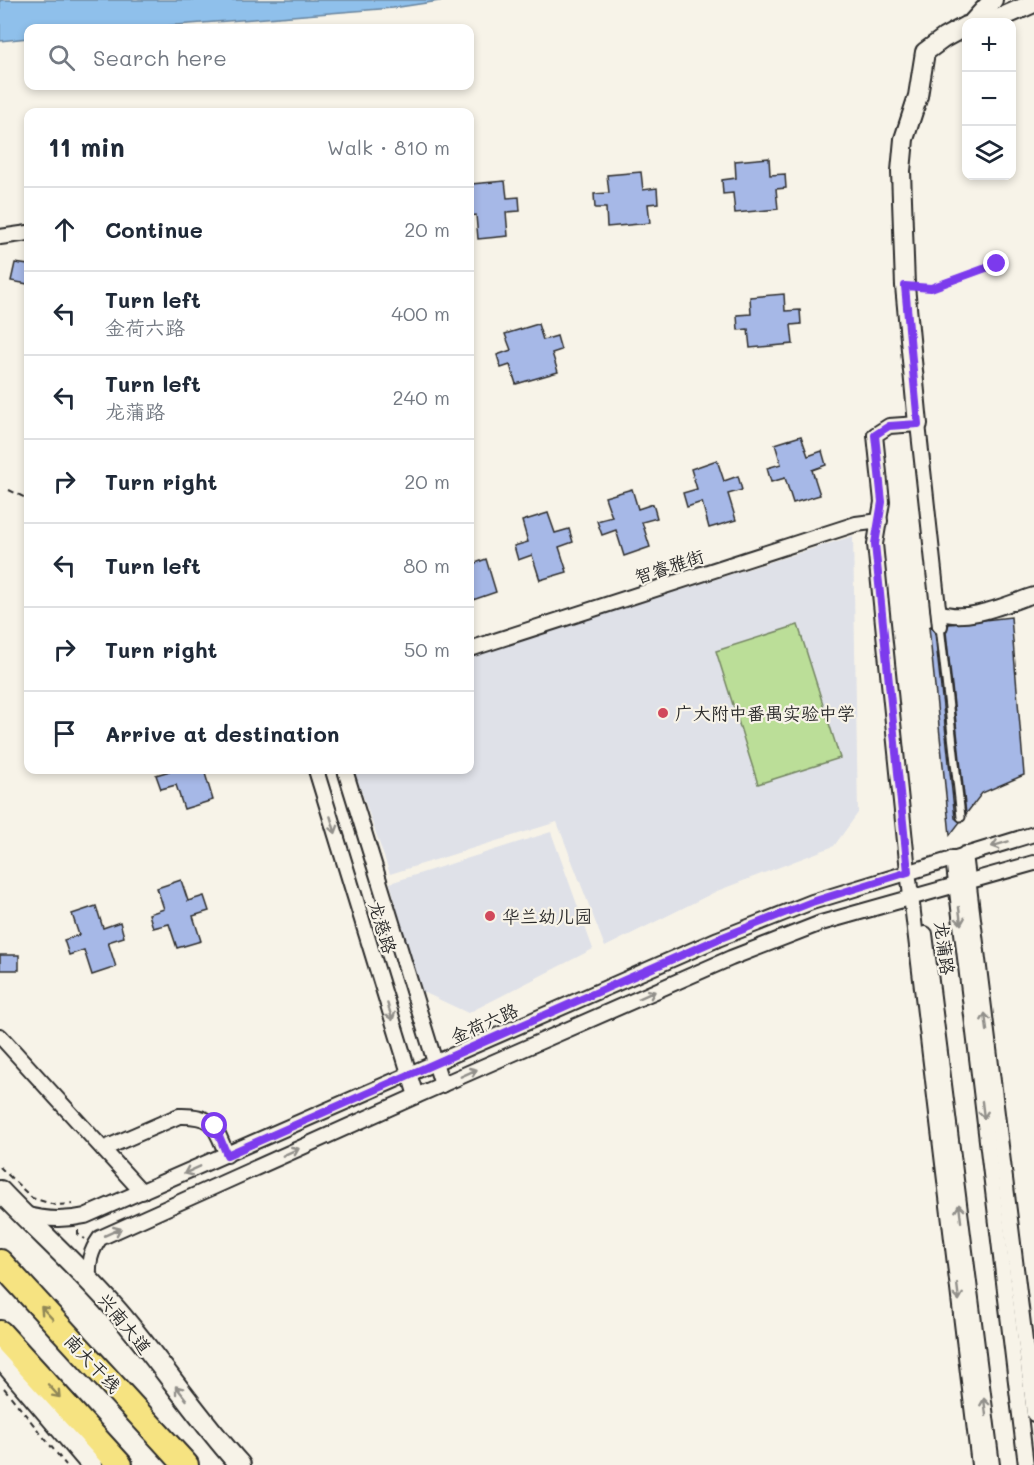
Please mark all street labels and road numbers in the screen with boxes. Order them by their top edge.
street label: 智睿雅街 [631,543,707,589]
street label: 龙慈路 [364,898,402,956]
street label: 龙蒲路 [930,920,960,976]
street label: 金荷六路 [446,997,522,1049]
street label: 兴南大道 [93,1287,157,1359]
street label: 南大干线 [60,1328,126,1398]

